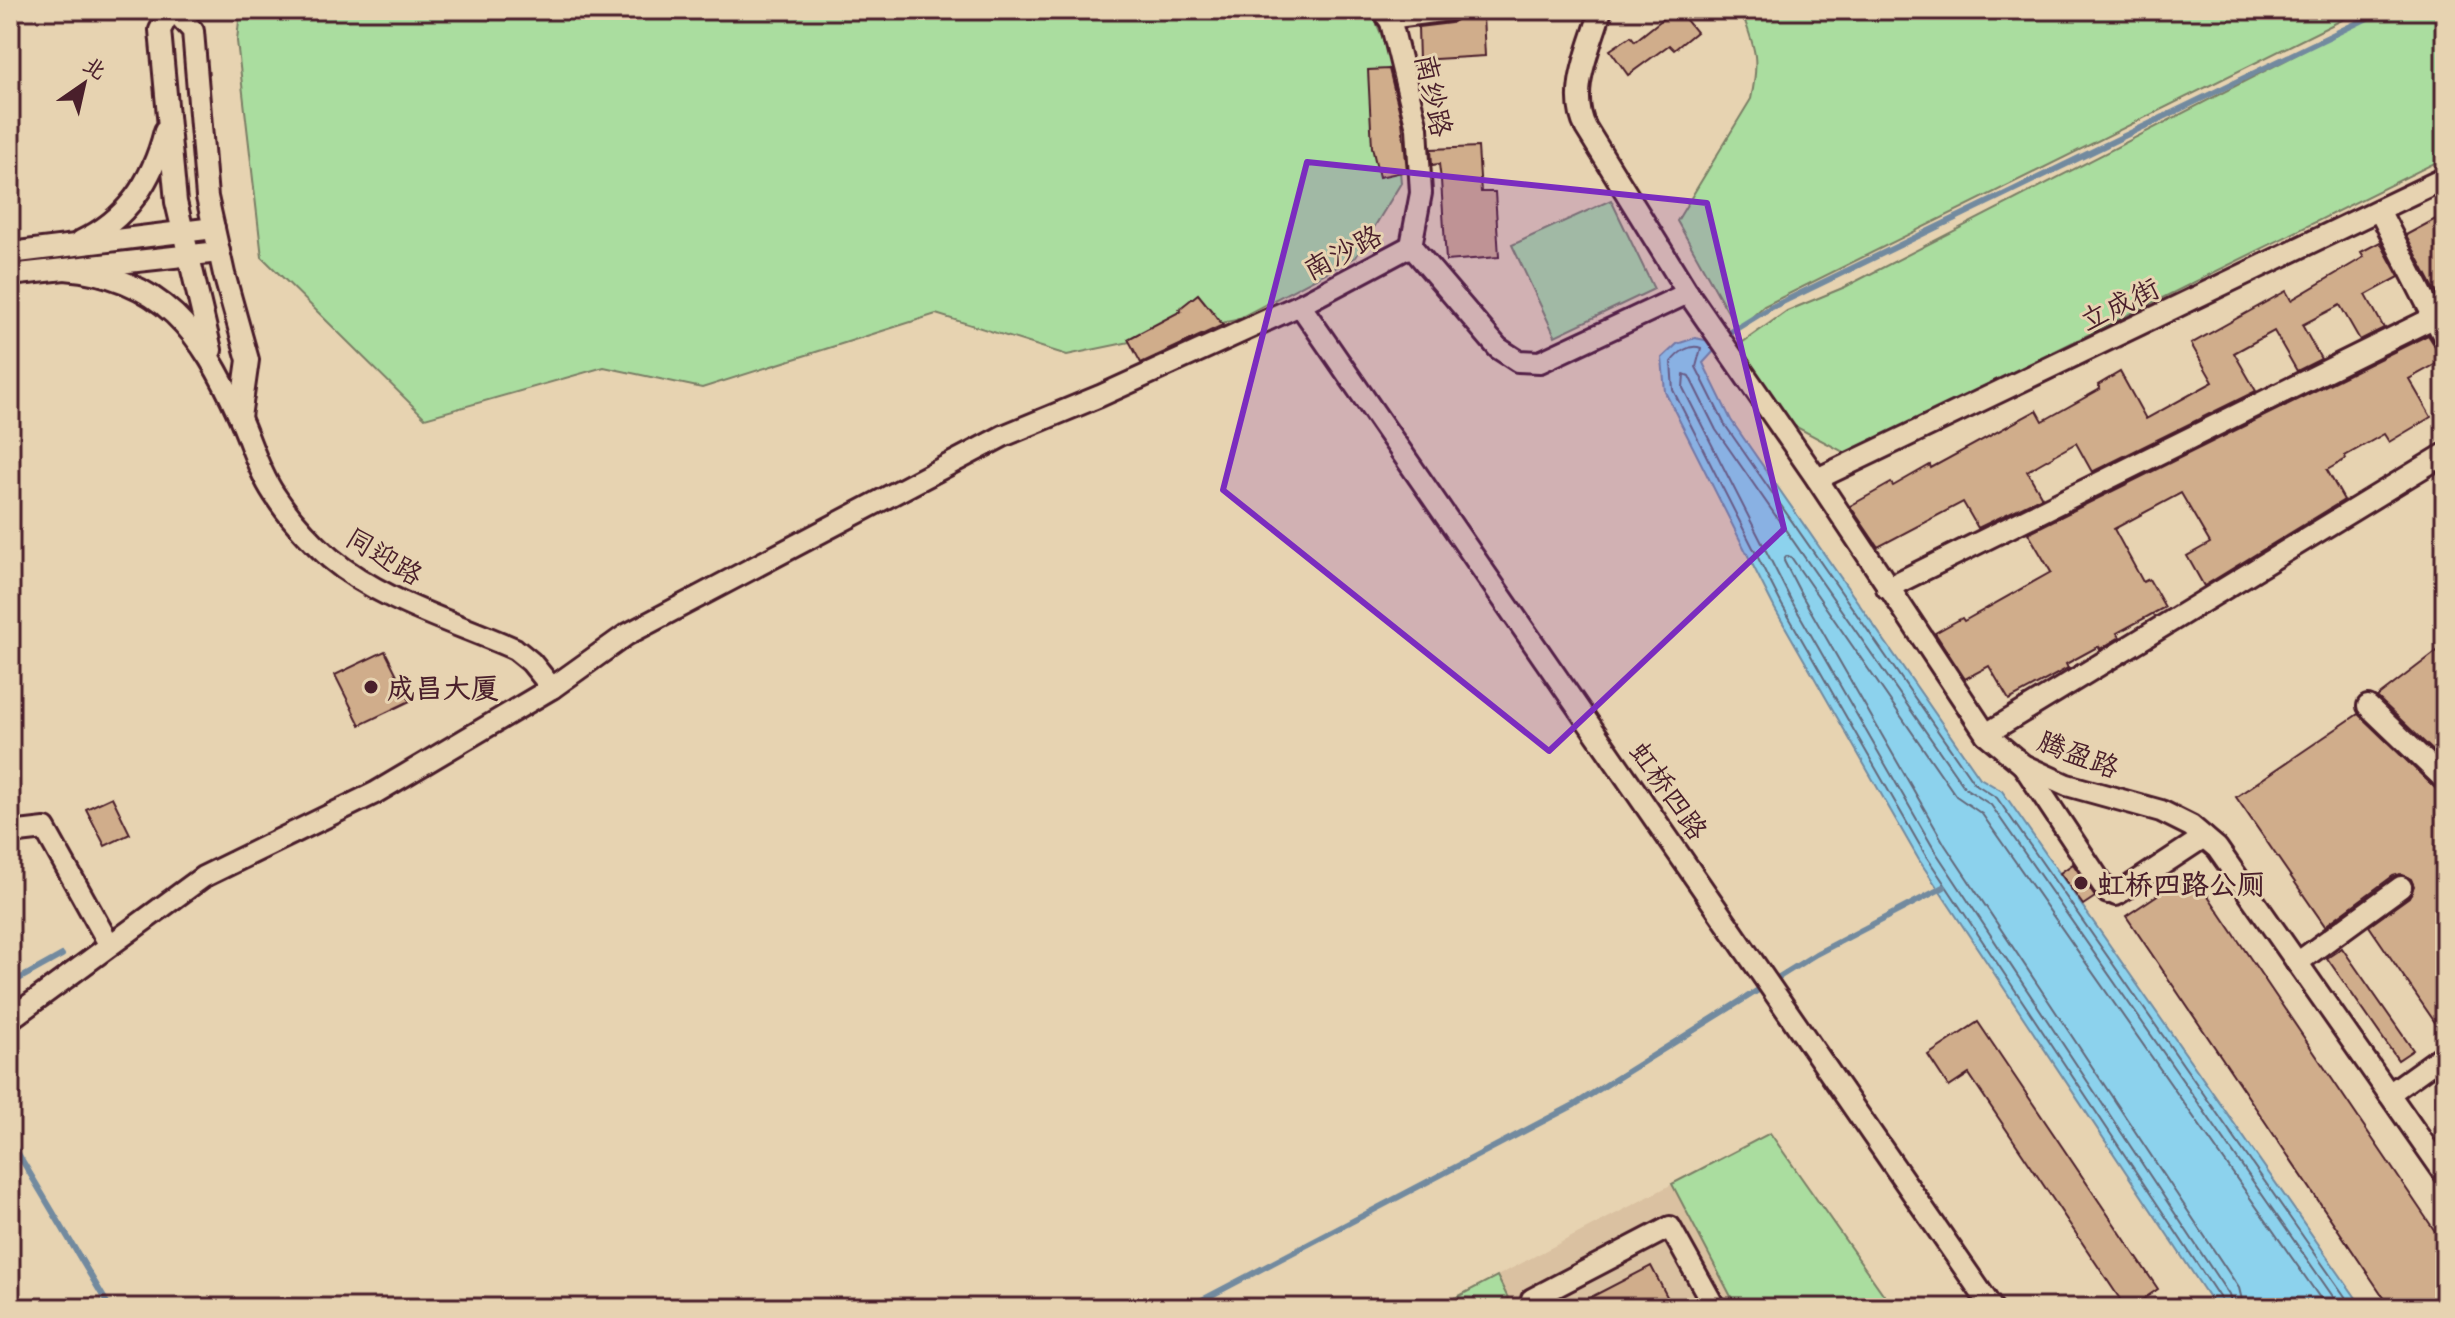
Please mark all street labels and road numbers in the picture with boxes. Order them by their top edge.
street label: 南纱路 [1409,50,1461,140]
street label: 南沙路 [1296,215,1388,287]
street label: 立成街 [2073,268,2165,338]
street label: 同迎路 [340,518,430,592]
street label: 腾盈路 [2033,721,2125,785]
street label: 虹桥四路 [1623,734,1717,846]

